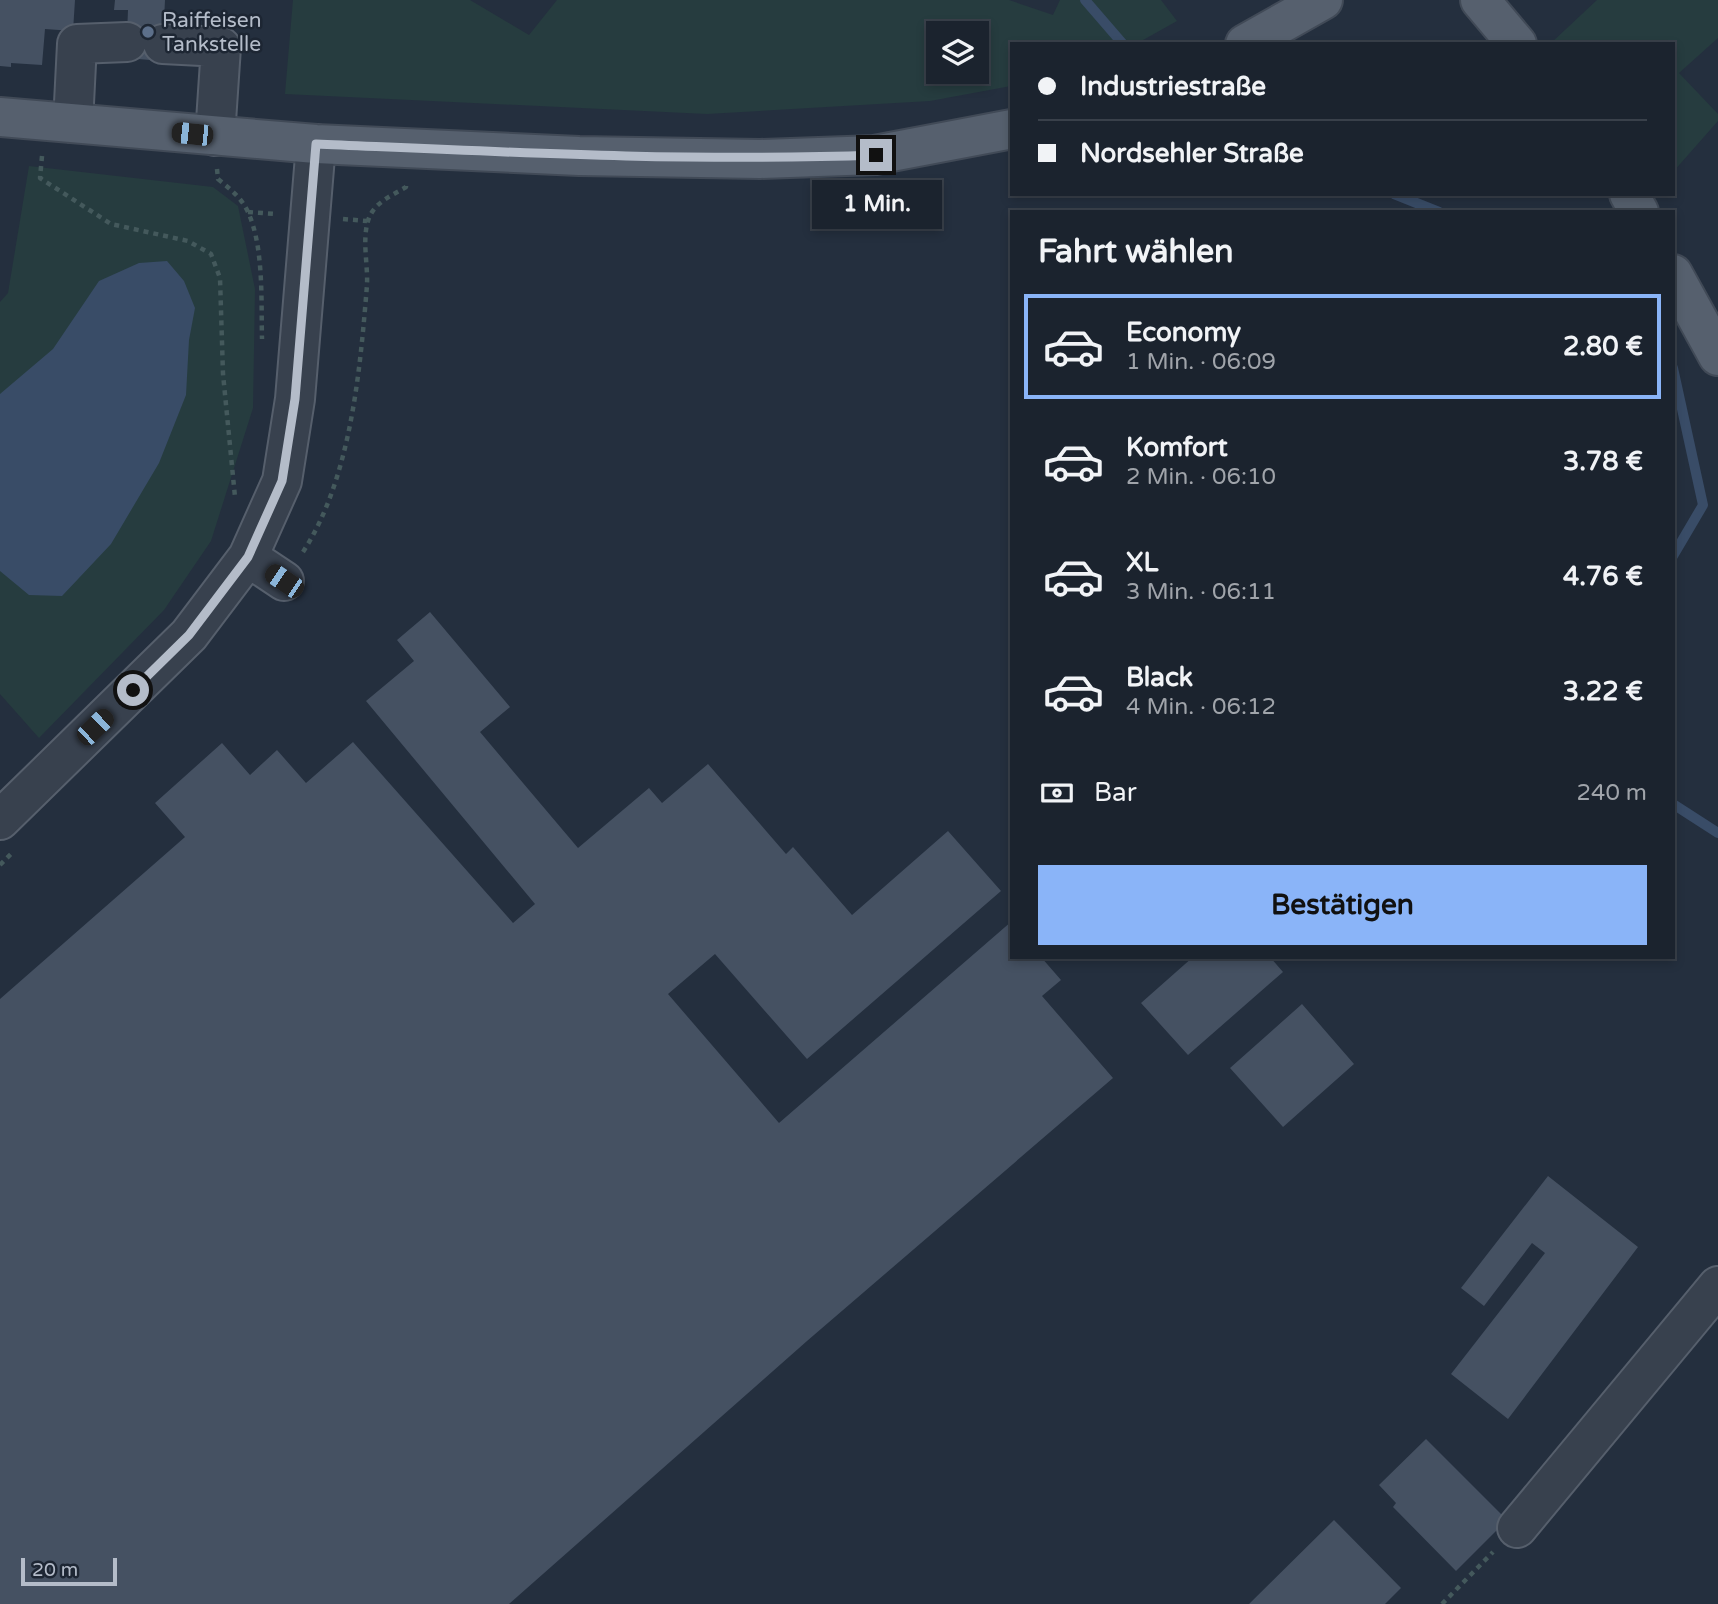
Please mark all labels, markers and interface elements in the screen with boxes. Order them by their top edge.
place label: Raiffeisen Tankstelle [162,8,262,57]
map controls [926,21,989,84]
button: layers [926,21,989,84]
marker: Raiffeisen Tankstelle [140,24,156,40]
text: Industriestraße [1080,71,1266,102]
car [171,121,214,147]
text: Nordsehler Straße [1080,138,1304,169]
route end [860,139,892,171]
callout: 1 Min. [811,180,941,228]
text: 1 Min. [843,190,911,218]
text: Fahrt wählen [1038,233,1234,271]
icon: car [1042,315,1105,378]
text: Economy [1126,317,1241,348]
text: 2.80 € [1563,331,1643,362]
text: 1 Min. · 06:09 [1126,348,1276,376]
icon: car [1042,430,1105,493]
text: Komfort [1126,432,1228,463]
text: 3.78 € [1563,446,1643,477]
text: 2 Min. · 06:10 [1126,463,1276,491]
icon: car [1042,545,1105,608]
text: XL [1126,547,1158,578]
car [261,561,308,601]
text: 4.76 € [1563,561,1643,592]
text: 3 Min. · 06:11 [1126,578,1276,606]
icon: car [1042,660,1105,723]
text: Black [1126,662,1193,693]
route start [117,674,149,706]
text: 3.22 € [1563,676,1643,707]
text: 4 Min. · 06:12 [1126,693,1276,721]
car [73,705,118,749]
icon: cash [1038,774,1076,812]
text: Bar [1094,777,1137,808]
text: 240 m [1577,779,1647,807]
button: Bestätigen [1038,865,1647,945]
scale bar [21,1555,117,1587]
text: 20 m [32,1559,78,1581]

